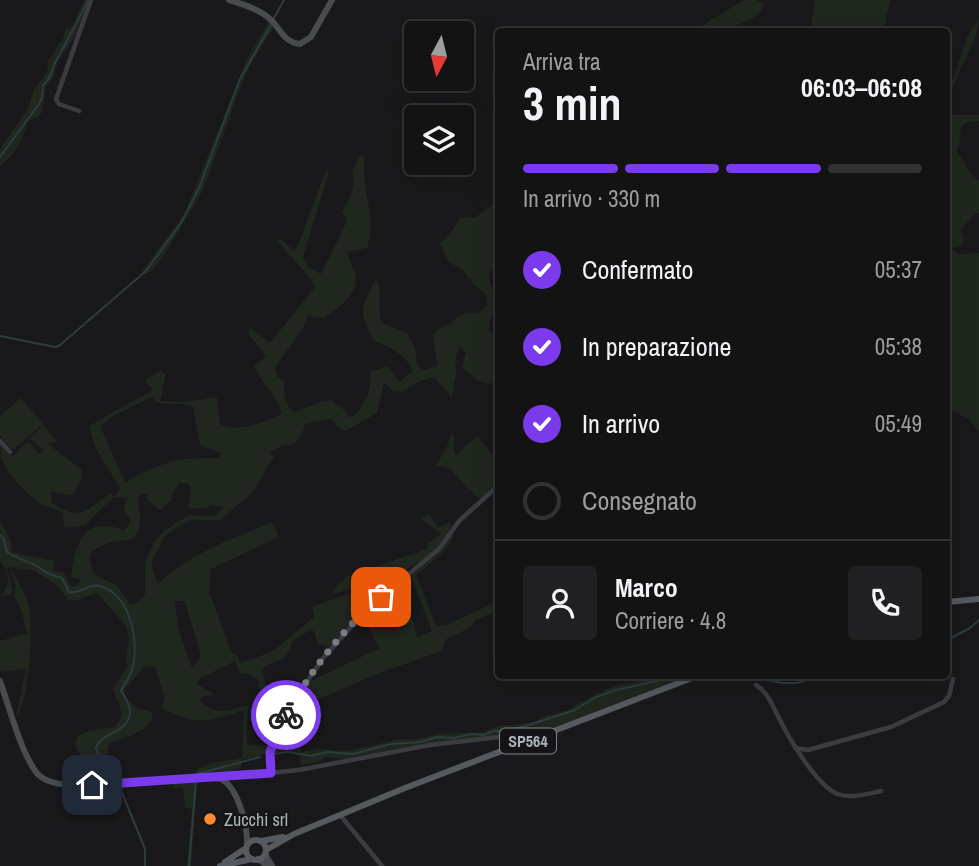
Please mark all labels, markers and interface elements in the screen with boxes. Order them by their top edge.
north arrow [404,21,474,91]
map controls [404,21,474,175]
text: Arriva tra [523,46,601,77]
text: 06:03–06:08 [801,70,922,105]
text: 3 min [523,72,622,134]
button: layers [404,105,474,175]
text: In arrivo · 330 m [523,183,660,214]
icon: check [523,251,561,289]
text: Confermato [582,252,693,287]
text: 05:37 [875,254,922,285]
icon: check [523,328,561,366]
text: In preparazione [582,329,731,364]
text: 05:38 [875,331,922,362]
icon: check [523,405,561,443]
text: In arrivo [582,406,660,441]
text: 05:49 [875,408,922,439]
text: Consegnato [582,483,697,518]
button: person [523,566,597,640]
button: phone [848,566,922,640]
pin [351,567,411,627]
text: Marco [615,570,678,605]
icon: bag [362,578,400,616]
text: Corriere · 4.8 [615,605,726,636]
courier [251,680,321,750]
icon: bike [267,696,305,734]
road number: SP564 [500,728,556,754]
pin [62,755,122,815]
icon: home [73,766,111,804]
place label: Zucchi srl [224,807,288,832]
marker: Zucchi srl [202,811,218,827]

